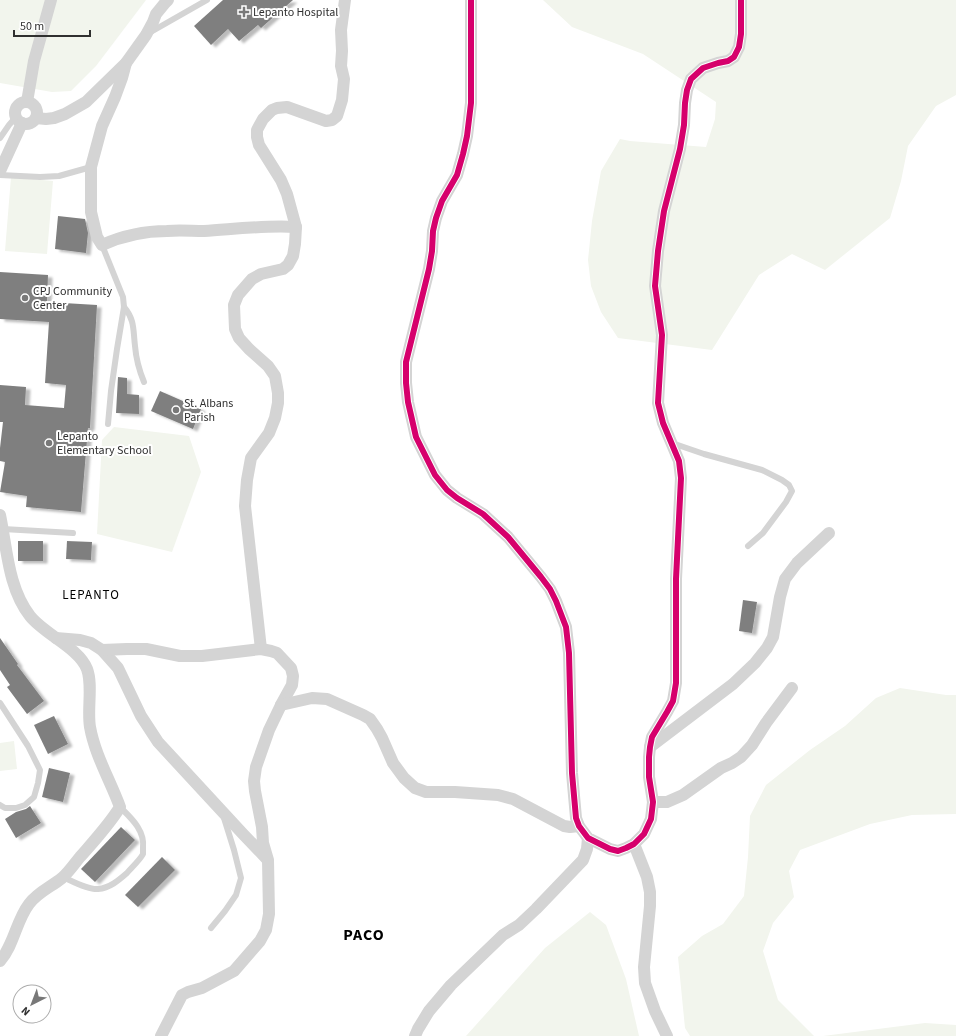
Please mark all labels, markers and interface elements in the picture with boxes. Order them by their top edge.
place label: Lepanto Hospital [253,4,338,21]
marker: Lepanto Hospital [238,6,250,18]
scale bar [14,12,90,38]
text: 50 m [20,18,44,35]
place label: CPJ Community Center [33,283,112,314]
marker: CPJ Community Center [20,293,30,303]
place label: St. Albans Parish [184,395,233,426]
marker: St. Albans Parish [171,405,181,415]
place label: Lepanto Elementary School [57,428,152,459]
marker: Lepanto Elementary School [44,438,54,448]
district label: LEPANTO [62,586,120,604]
district label: PACO [343,924,385,946]
north arrow [12,984,52,1024]
text: N [18,1003,33,1019]

